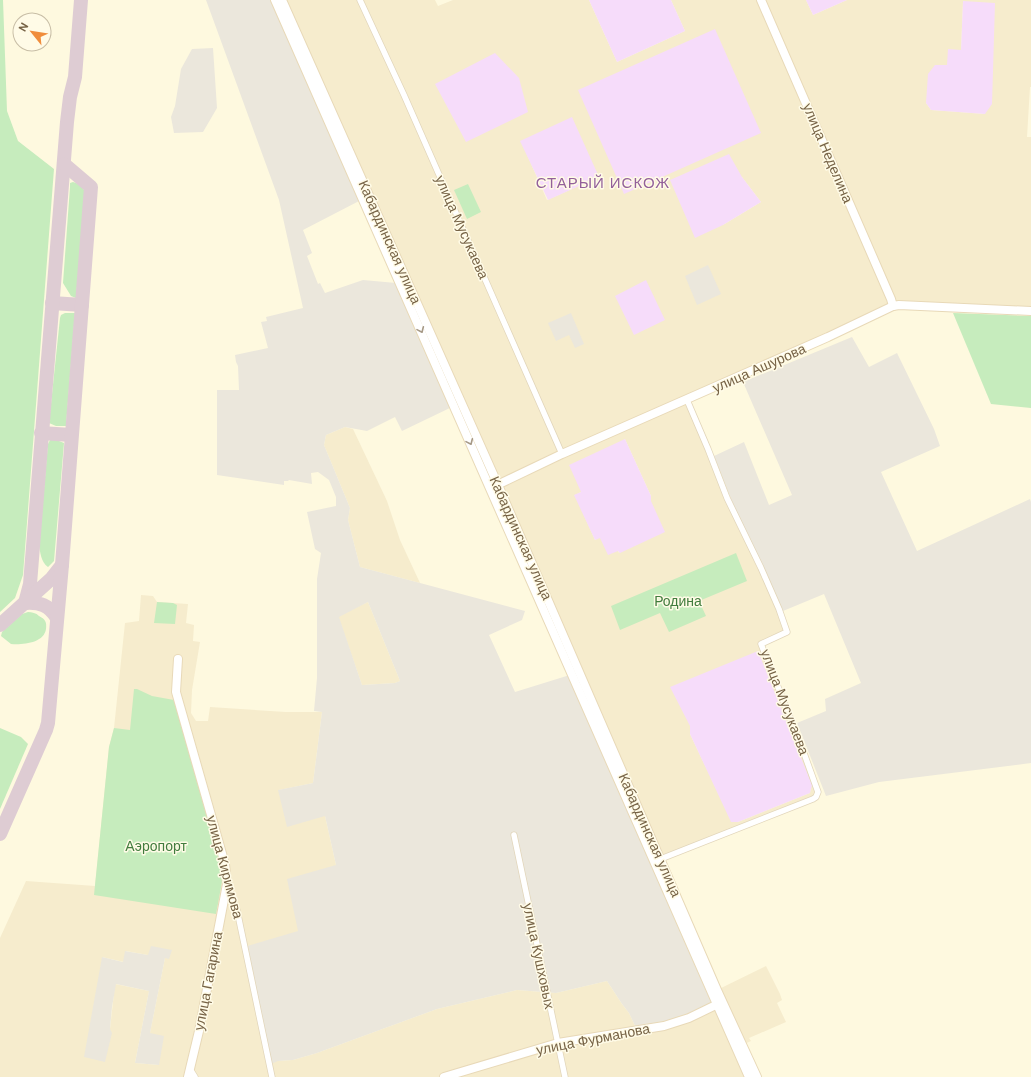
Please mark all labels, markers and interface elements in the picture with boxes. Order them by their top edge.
north arrow [12,12,52,52]
text: N [15,20,31,34]
street label: улица Неделина [799,100,857,206]
street label: улица Мусукаева [431,172,493,282]
district label: СТАРЫЙ ИСКОЖ [536,173,670,193]
street label: Кабардинская улица [355,177,425,307]
one-way arrow [416,326,424,334]
street label: улица Ашурова [710,339,809,397]
one-way arrow [465,437,473,445]
street label: Кабардинская улица [486,473,556,603]
park label: Родина [654,592,702,610]
street label: улица Мусукаева [757,647,814,758]
street label: Кабардинская улица [615,770,685,900]
street label: улица Киримова [203,813,247,921]
park label: Аэропорт [125,837,187,855]
street label: улица Кушховых [519,901,559,1011]
street label: улица Гагарина [190,930,226,1032]
street label: улица Фурманова [535,1019,652,1059]

